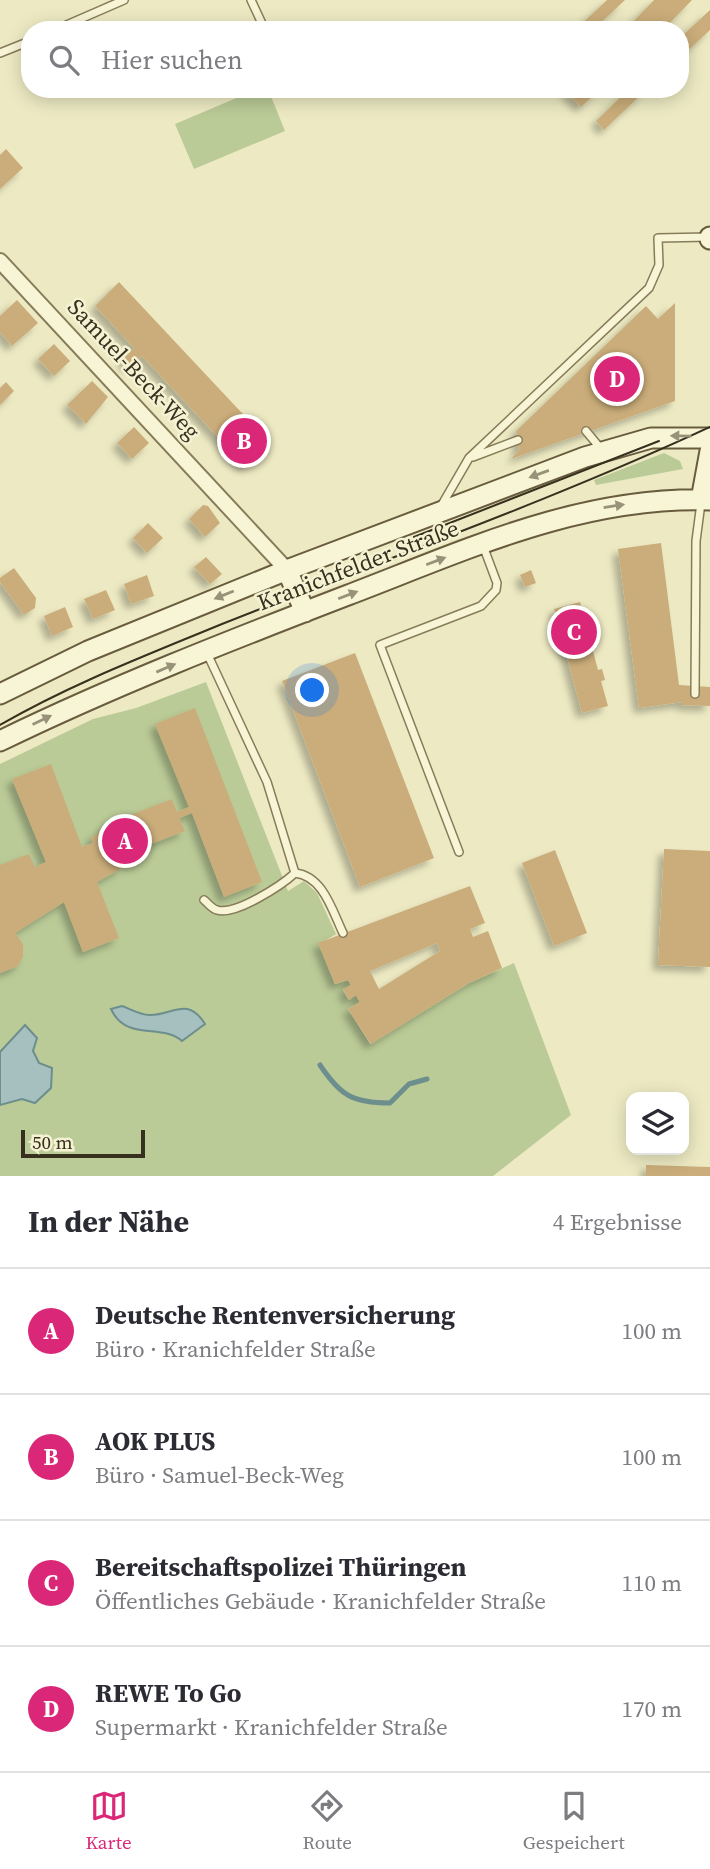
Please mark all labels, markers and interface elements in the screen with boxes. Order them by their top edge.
search box [21,21,689,98]
icon: search [45,41,83,79]
text: Hier suchen [101,42,243,78]
street label: Samuel-Beck-Weg [60,292,208,446]
pin: D [594,353,640,405]
pin: B [221,415,267,467]
one-way arrow [669,430,691,442]
one-way arrow [528,469,549,480]
one-way arrow [603,500,625,511]
street label: Kranichfelder Straße [253,512,463,618]
one-way arrow [426,555,447,566]
one-way arrow [213,590,234,601]
one-way arrow [337,590,358,601]
pin: C [551,606,597,658]
one-way arrow [155,662,176,673]
your location [295,673,329,707]
one-way arrow [32,715,52,726]
pin: A [102,815,148,867]
map controls [626,1092,689,1155]
button: layers [626,1092,689,1155]
scale bar [21,1127,145,1159]
text: 50 m [32,1129,73,1155]
text: In der Nähe [28,1201,189,1242]
text: 4 Ergebnisse [553,1206,682,1238]
text: Deutsche Rentenversicherung [95,1297,455,1333]
text: A [43,1315,59,1347]
text: 100 m [621,1315,682,1347]
text: Büro · Kranichfelder Straße [95,1333,376,1365]
text: AOK PLUS [95,1423,215,1459]
text: B [44,1441,58,1473]
text: 100 m [621,1441,682,1473]
text: Büro · Samuel-Beck-Weg [95,1459,344,1491]
text: Bereitschaftspolizei Thüringen [95,1549,467,1585]
text: C [44,1567,58,1599]
text: 110 m [621,1567,682,1599]
text: Öffentliches Gebäude · Kranichfelder Straße [95,1585,546,1617]
text: REWE To Go [95,1675,241,1711]
text: D [43,1693,59,1725]
text: 170 m [621,1693,682,1725]
text: Supermarkt · Kranichfelder Straße [95,1711,448,1743]
tab: Karte [85,1787,132,1855]
tab: Route [303,1787,352,1855]
tab: Gespeichert [523,1787,625,1855]

